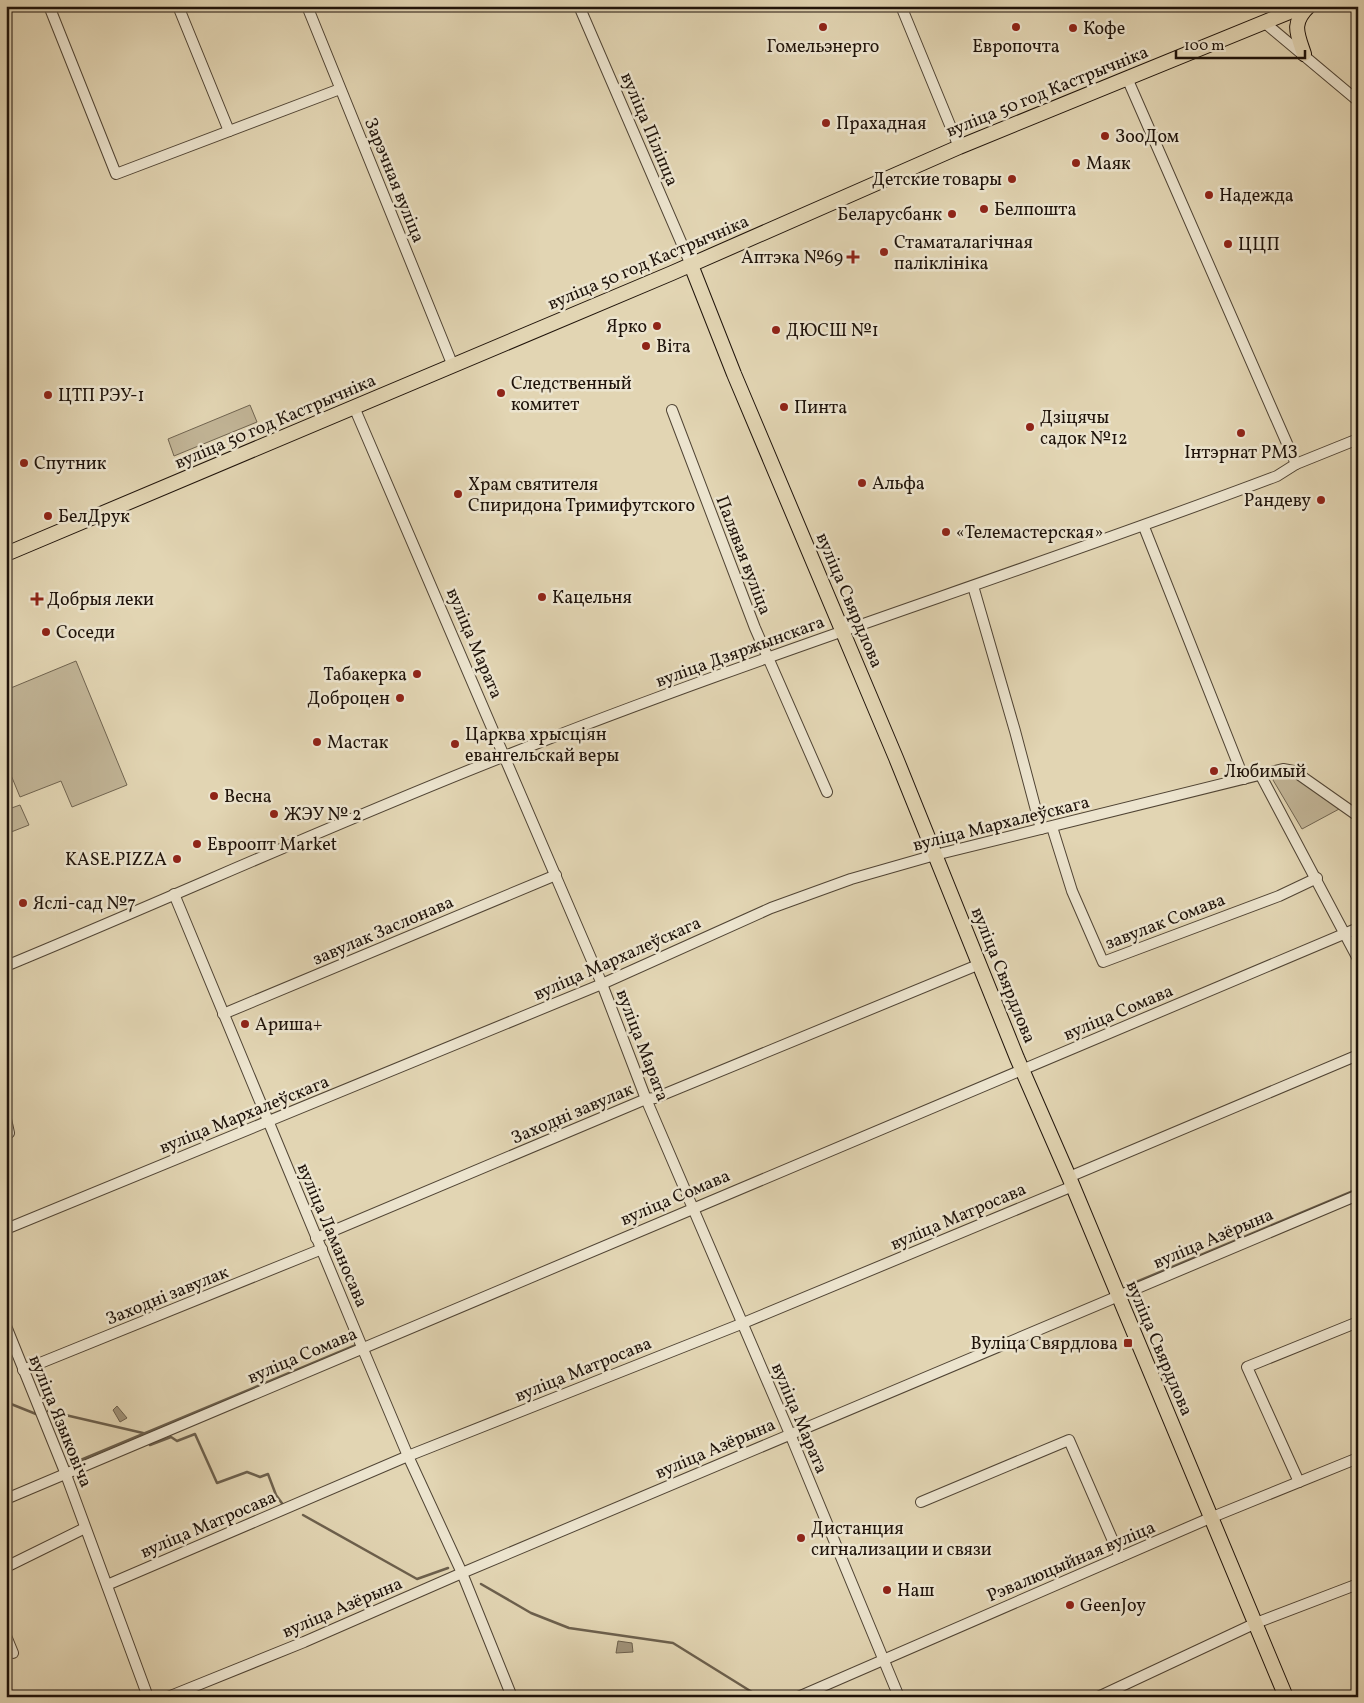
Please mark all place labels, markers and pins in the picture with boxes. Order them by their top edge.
place label: Кофе [1083,17,1125,42]
marker: Гомельэнерго [817,21,829,33]
marker: Европочта [1010,21,1022,33]
marker: Кофе [1067,22,1079,34]
place label: Гомельэнерго [767,35,879,60]
place label: Европочта [972,35,1060,60]
place label: Прахадная [836,112,926,137]
marker: Прахадная [820,117,832,129]
place label: ЗооДом [1115,125,1179,150]
marker: ЗооДом [1099,130,1111,142]
place label: Маяк [1086,152,1131,177]
marker: Маяк [1070,157,1082,169]
place label: Детские товары [872,168,1002,193]
marker: Детские товары [1006,173,1018,185]
place label: Надежда [1219,184,1294,209]
marker: Надежда [1203,189,1215,201]
place label: Белпошта [994,198,1076,223]
place label: Беларусбанк [837,203,942,228]
marker: Белпошта [978,203,990,215]
marker: Беларусбанк [946,208,958,220]
place label: Стаматалагічная паліклініка [894,231,1033,277]
place label: ЦЦП [1238,233,1280,258]
marker: ЦЦП [1222,238,1234,250]
place label: Аптэка №69 [741,246,843,271]
marker: Стаматалагічная паліклініка [878,246,890,258]
marker: Аптэка №69 [847,251,859,263]
place label: Ярко [606,315,647,340]
place label: ДЮСШ №1 [786,319,879,344]
marker: Ярко [651,320,663,332]
marker: ДЮСШ №1 [770,324,782,336]
place label: Віта [656,335,691,360]
marker: Віта [640,340,652,352]
place label: Следственный комитет [511,372,632,418]
place label: ЦТП РЭУ-1 [58,384,145,409]
marker: Следственный комитет [495,387,507,399]
marker: ЦТП РЭУ-1 [42,389,54,401]
place label: Пинта [794,396,847,421]
marker: Пинта [778,401,790,413]
place label: Дзіцячы садок №12 [1040,406,1128,452]
marker: Дзіцячы садок №12 [1024,421,1036,433]
marker: Інтэрнат РМЗ [1235,427,1247,439]
place label: Інтэрнат РМЗ [1184,441,1298,466]
place label: Спутник [34,452,107,477]
marker: Спутник [18,457,30,469]
place label: Альфа [872,472,925,497]
place label: Храм святителя Спиридона Тримифутского [468,473,695,519]
marker: Альфа [856,477,868,489]
marker: Храм святителя Спиридона Тримифутского [452,488,464,500]
place label: Рандеву [1244,489,1311,514]
marker: Рандеву [1315,494,1327,506]
place label: БелДрук [58,505,130,530]
marker: БелДрук [42,510,54,522]
place label: «Телемастерская» [956,521,1103,546]
marker: «Телемастерская» [940,526,952,538]
place label: Кацельня [552,586,632,611]
place label: Добрыя леки [47,588,154,613]
marker: Кацельня [536,591,548,603]
marker: Добрыя леки [31,593,43,605]
place label: Соседи [56,621,115,646]
marker: Соседи [40,626,52,638]
place label: Табакерка [323,663,407,688]
marker: Табакерка [411,668,423,680]
place label: Доброцен [307,687,390,712]
marker: Доброцен [394,692,406,704]
place label: Царква хрысціян евангельскай веры [465,723,619,769]
place label: Мастак [327,731,389,756]
marker: Мастак [311,736,323,748]
marker: Царква хрысціян евангельскай веры [449,738,461,750]
place label: Любимый [1224,760,1306,785]
marker: Любимый [1208,765,1220,777]
place label: Весна [224,785,272,810]
marker: Весна [208,790,220,802]
place label: ЖЭУ № 2 [284,803,362,828]
marker: ЖЭУ № 2 [268,808,280,820]
place label: Евроопт Market [207,833,337,858]
marker: Евроопт Market [191,838,203,850]
place label: KASE.PIZZA [65,848,167,873]
marker: KASE.PIZZA [171,853,183,865]
place label: Яслі-сад №7 [33,892,136,917]
marker: Яслі-сад №7 [17,897,29,909]
place label: Ариша+ [255,1013,323,1038]
marker: Ариша+ [239,1018,251,1030]
place label: Вуліца Свярдлова [971,1332,1118,1357]
marker: Вуліца Свярдлова [1122,1337,1134,1349]
place label: Дистанция сигнализации и связи [811,1517,992,1563]
marker: Дистанция сигнализации и связи [795,1532,807,1544]
place label: Наш [897,1579,935,1604]
marker: Наш [881,1584,893,1596]
place label: GeenJoy [1080,1594,1146,1619]
marker: GeenJoy [1064,1599,1076,1611]

